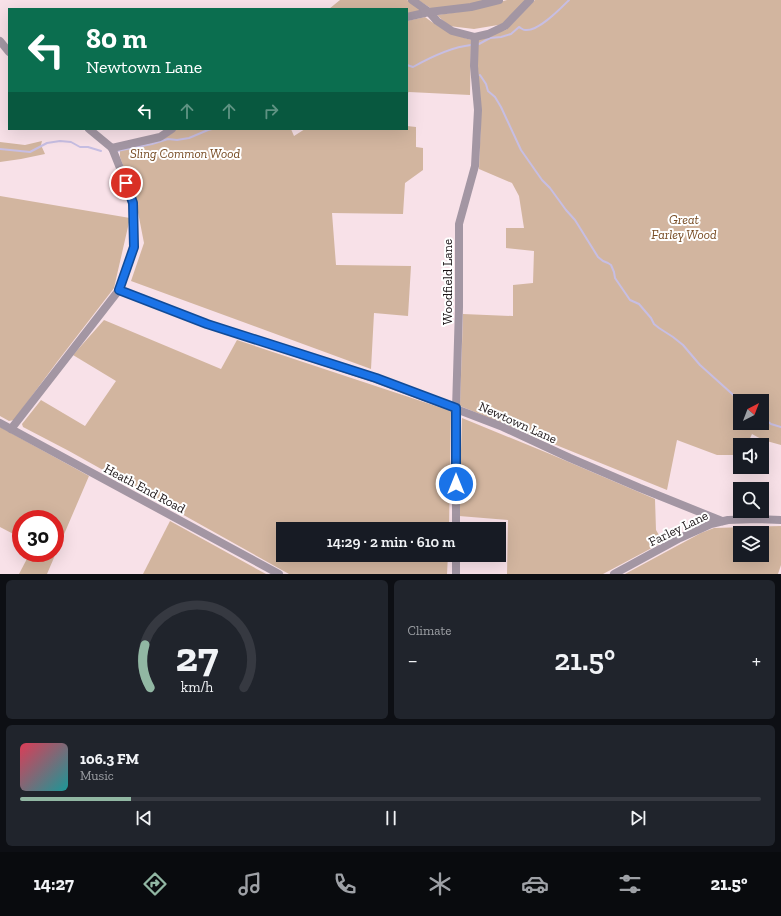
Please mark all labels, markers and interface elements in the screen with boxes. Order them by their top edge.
text: 80 m [86,22,147,55]
icon: left [20,24,72,76]
text: Newtown Lane [86,56,202,78]
icon: left [134,100,156,122]
icon: ahead [176,100,198,122]
icon: ahead [218,100,240,122]
icon: right [260,100,282,122]
park label: Sling Common Wood [130,146,240,161]
pin [109,166,143,200]
icon: arrive [115,172,137,194]
park label: Great Farley Wood [651,212,717,242]
street label: Woodfield Lane [440,239,455,325]
north arrow [733,394,769,430]
map controls [733,394,769,562]
street label: Newtown Lane [476,399,559,446]
button: sound [733,438,769,474]
street label: Heath End Road [102,461,188,516]
position arrow [435,463,477,505]
button: search [733,482,769,518]
street label: Farley Lane [646,508,710,549]
speed limit sign: 30 [12,510,64,562]
button: layers [733,526,769,562]
text: 14:29 · 2 min · 610 m [327,533,455,551]
text: Climate [408,623,451,638]
text: 27 [175,631,219,681]
text: 21.5° [554,642,615,678]
text: − [408,647,418,674]
text: + [752,647,761,674]
text: km/h [180,678,213,695]
text: 106.3 FM [80,750,139,768]
text: Music [80,768,114,783]
icon: previous [133,807,155,829]
icon: pause [380,807,402,829]
icon: next [627,807,649,829]
icon: directions [141,870,169,898]
icon: music [236,870,264,898]
icon: phone [331,870,359,898]
icon: climate [426,870,454,898]
icon: car [521,870,549,898]
icon: filters [616,870,644,898]
text: 14:27 [33,873,74,895]
text: 21.5° [710,873,747,895]

